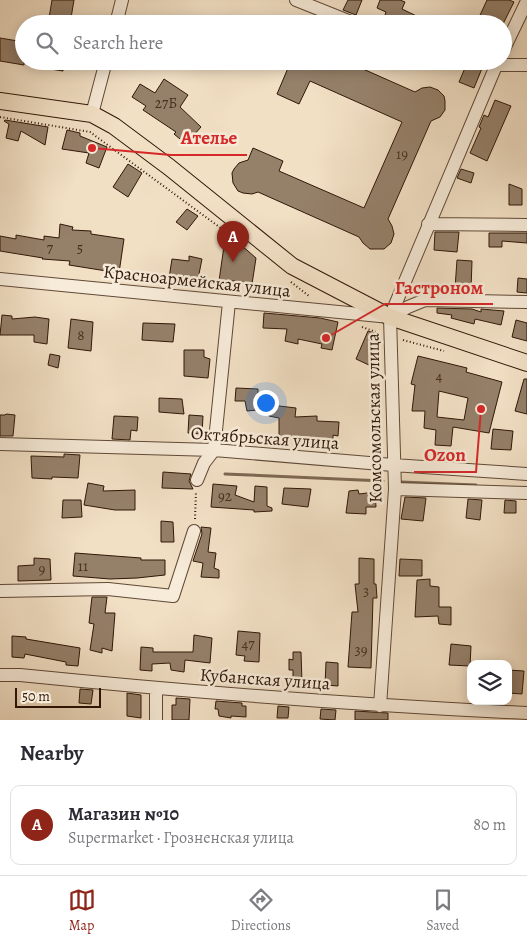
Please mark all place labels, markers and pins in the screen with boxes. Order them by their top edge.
callout: Ателье [171,121,247,155]
pin: A [217,221,249,262]
callout: Гастроном [385,270,493,304]
callout: Ozon [414,438,476,472]

